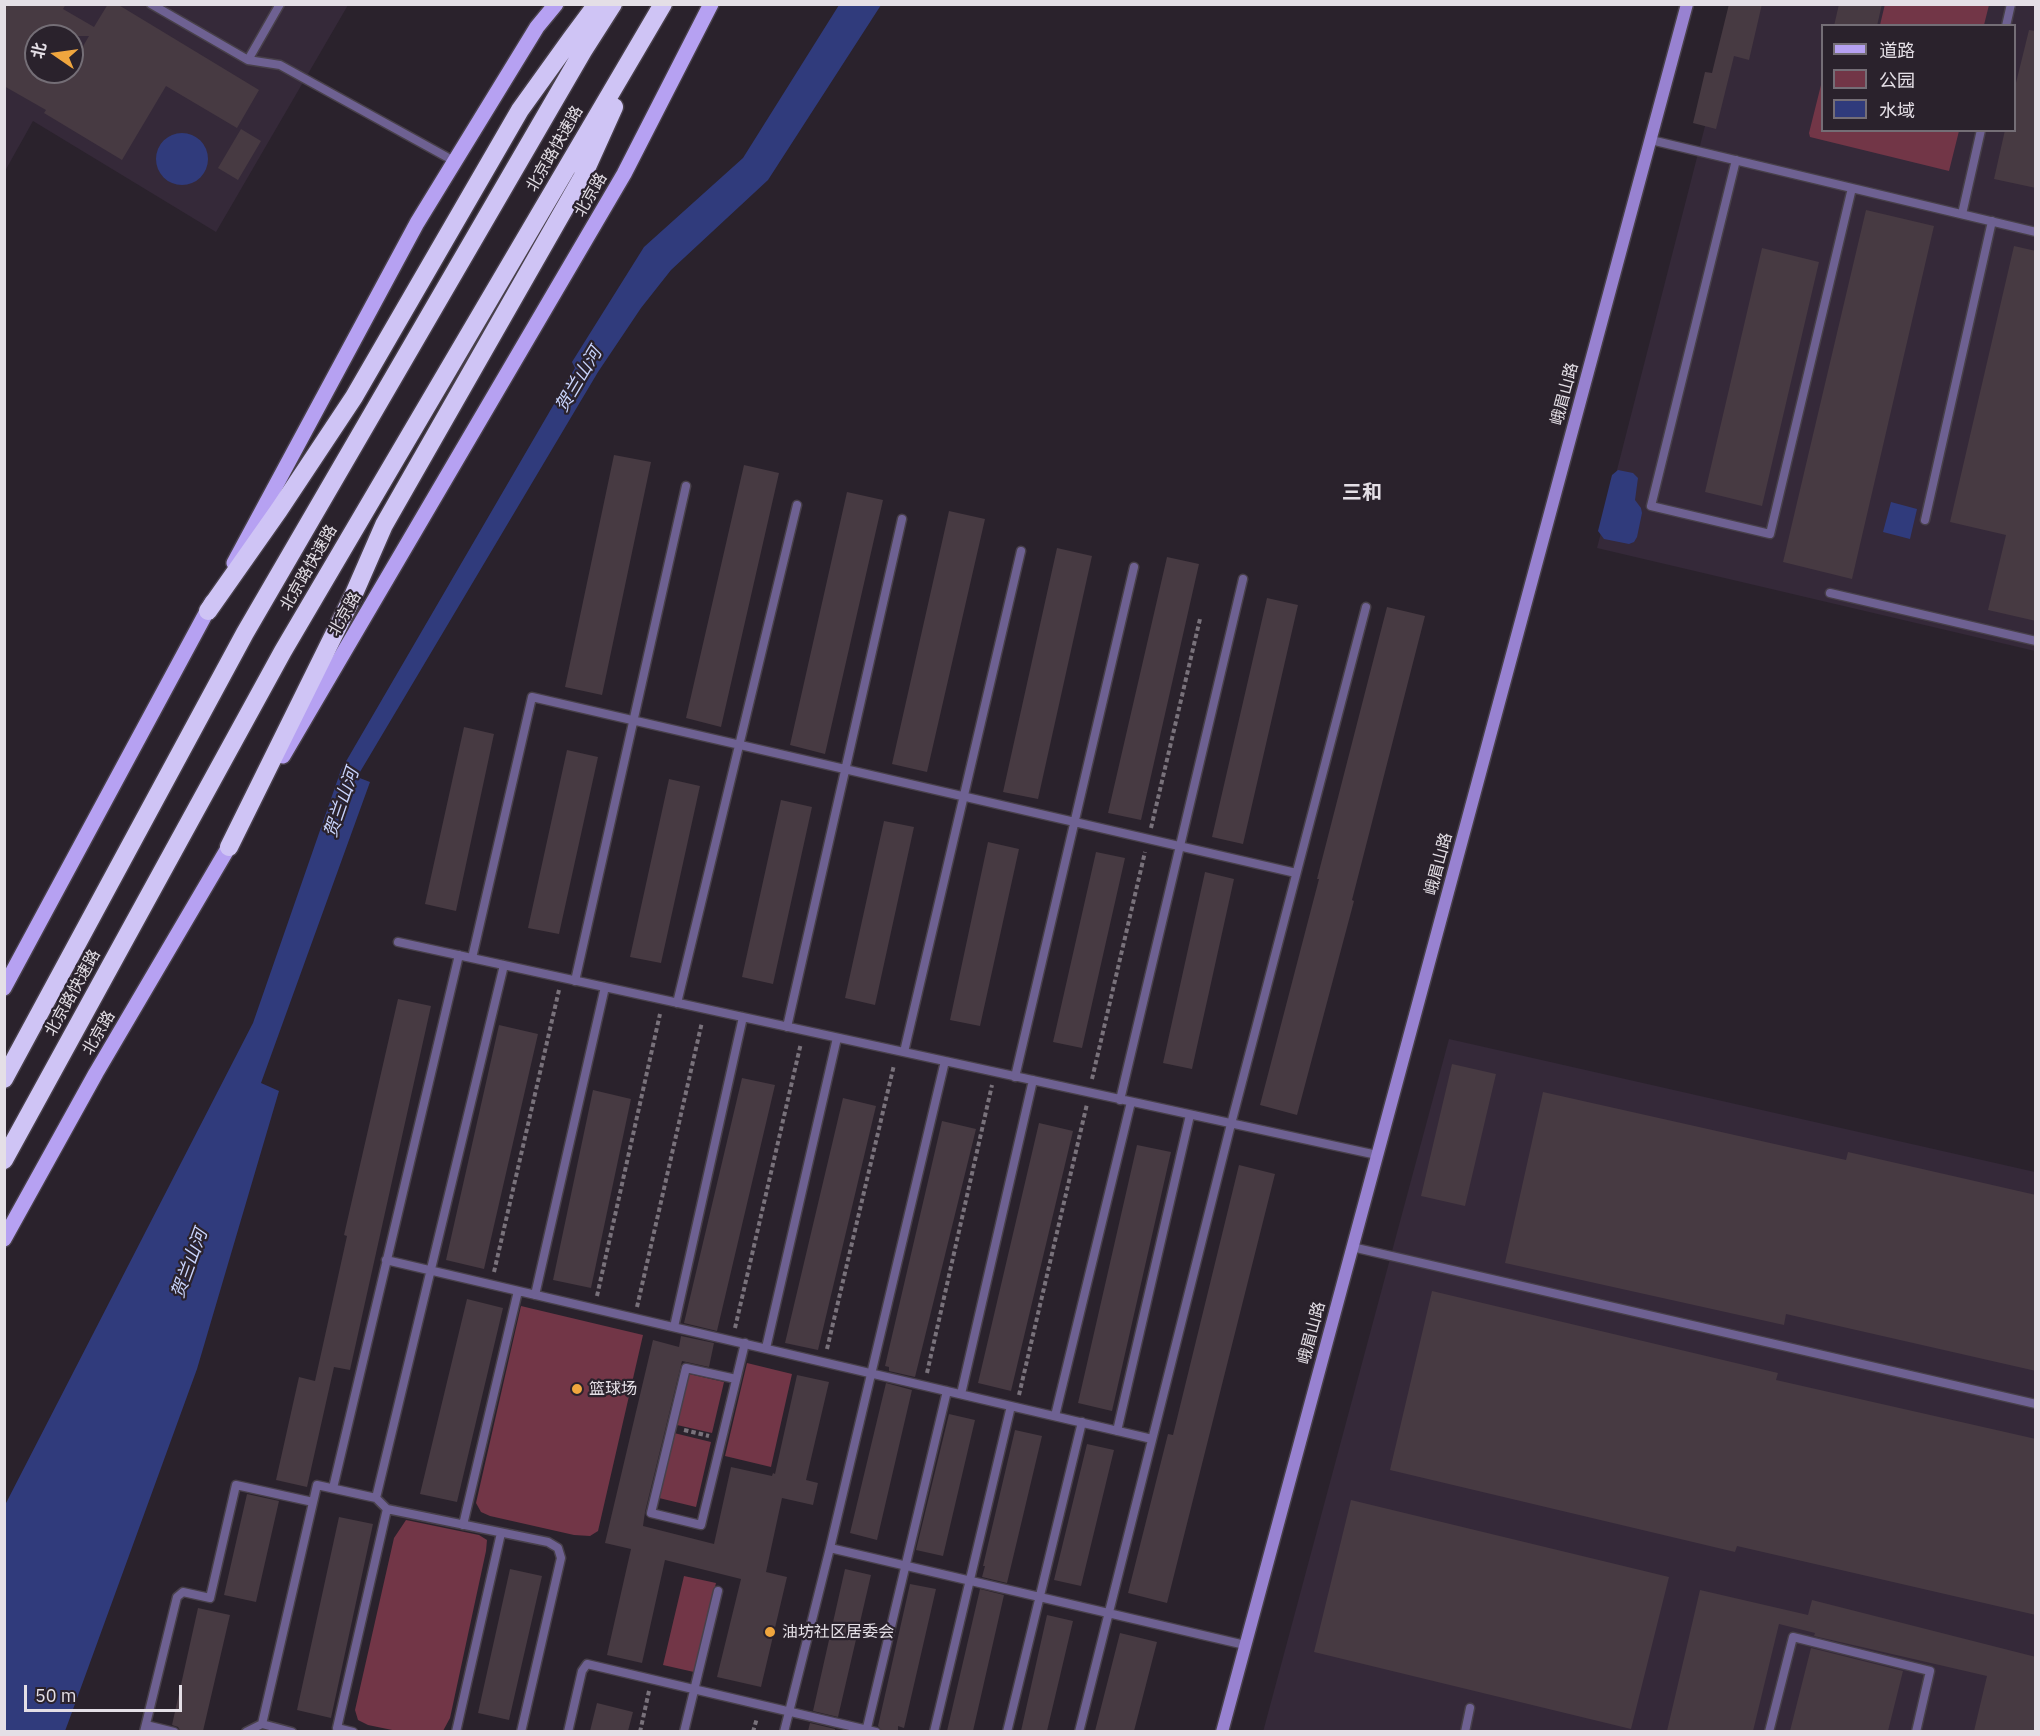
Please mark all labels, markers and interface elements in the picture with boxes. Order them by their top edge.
north arrow [24,24,84,84]
legend [1821,24,2016,132]
text: 道路 [1879,39,1915,62]
text: 北 [27,40,50,60]
text: 公园 [1879,69,1915,92]
text: 水域 [1879,99,1915,122]
street label: 北京路快速路 [523,103,587,195]
street label: 北京路 [571,169,611,221]
water label: 贺兰山河 [551,344,607,416]
street label: 峨眉山路 [1547,361,1583,427]
district label: 三和 [1342,481,1382,505]
street label: 北京路快速路 [277,522,341,614]
street label: 北京路 [325,588,365,640]
water label: 贺兰山河 [320,765,364,841]
street label: 峨眉山路 [1421,831,1457,897]
street label: 北京路快速路 [41,946,105,1040]
street label: 北京路 [79,1007,119,1059]
water label: 贺兰山河 [168,1226,212,1302]
street label: 峨眉山路 [1294,1300,1330,1366]
place label: 篮球场 [589,1379,637,1399]
marker: 篮球场 [570,1382,584,1396]
place label: 油坊社区居委会 [782,1622,894,1642]
marker: 油坊社区居委会 [763,1625,777,1639]
scale bar [27,1673,184,1711]
text: 50 m [35,1684,77,1707]

